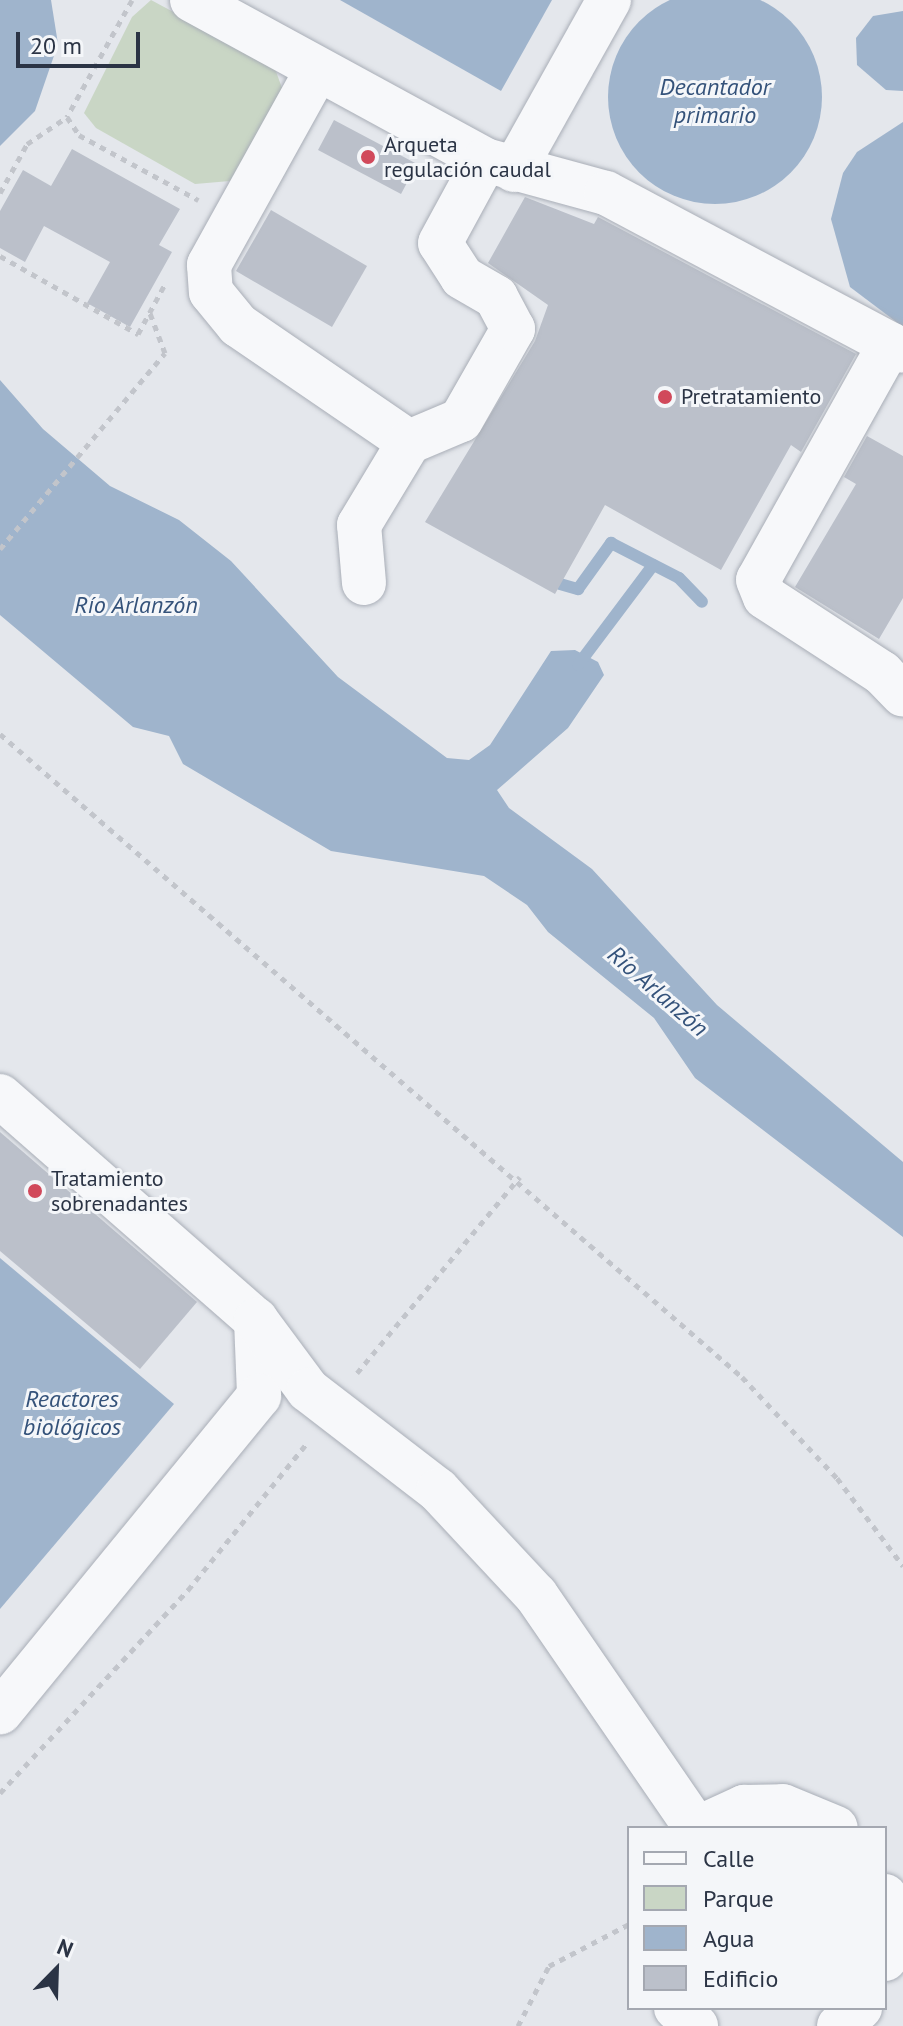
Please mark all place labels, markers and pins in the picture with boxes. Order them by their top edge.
place label: Arqueta regulación caudal [384,131,551,182]
marker: Arqueta regulación caudal [359,148,377,166]
place label: Pretratamiento [681,384,821,410]
marker: Pretratamiento [656,388,674,406]
place label: Tratamiento sobrenadantes [51,1165,188,1216]
marker: Tratamiento sobrenadantes [26,1182,44,1200]

